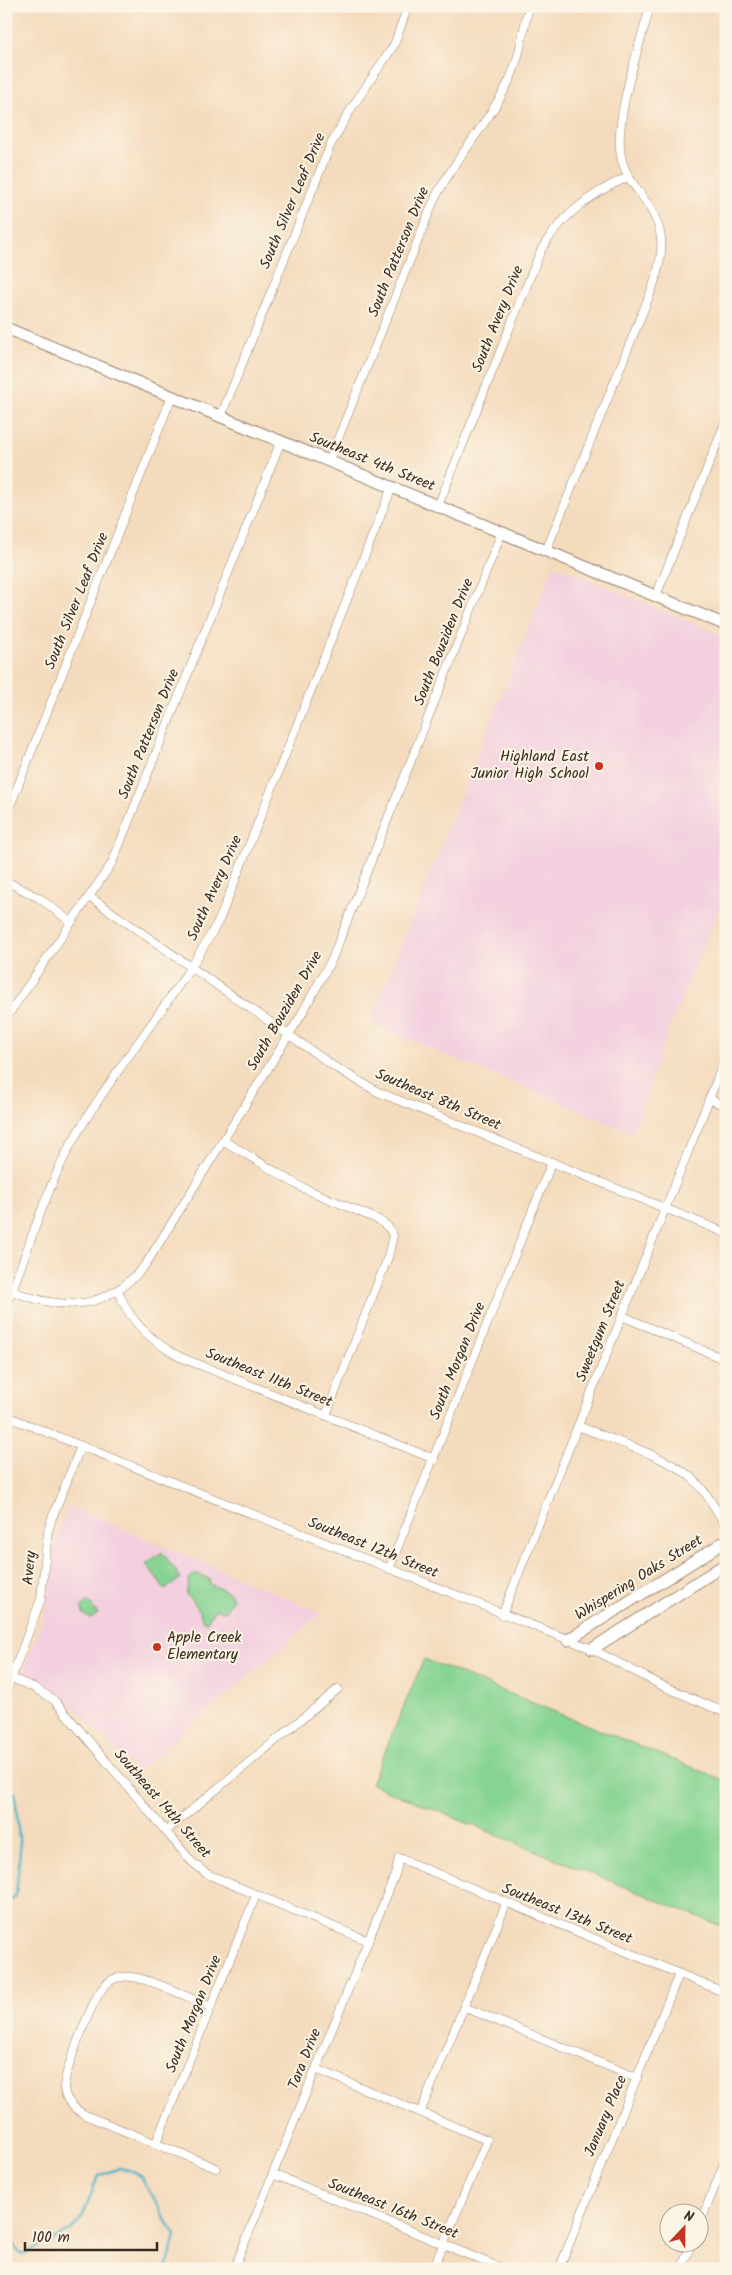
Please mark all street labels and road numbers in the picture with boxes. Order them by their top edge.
street label: South Silver Leaf Drive [253,129,333,273]
street label: South Patterson Drive [362,183,436,321]
street label: South Avery Drive [466,262,530,376]
street label: Southeast 4th Street [305,426,439,498]
street label: South Silver Leaf Drive [39,529,116,673]
street label: South Bouziden Drive [408,575,481,709]
street label: South Patterson Drive [112,665,186,803]
street label: South Avery Drive [181,831,249,945]
street label: South Bouziden Drive [241,946,329,1076]
street label: Southeast 8th Street [371,1063,505,1137]
street label: Sweetgum Street [570,1276,632,1385]
street label: South Morgan Drive [423,1298,493,1423]
street label: Southeast 11th Street [202,1342,336,1415]
street label: Southeast 12th Street [304,1511,442,1585]
street label: Whispering Oaks Street [570,1529,708,1627]
street label: Avery [17,1549,44,1586]
street label: Southeast 14th Street [107,1744,217,1864]
street label: Southeast 13th Street [498,1877,636,1951]
street label: South Morgan Drive [159,1951,229,2076]
street label: Tara Drive [282,2024,328,2093]
street label: January Place [578,2071,634,2161]
street label: Southeast 16th Street [324,2172,462,2246]

